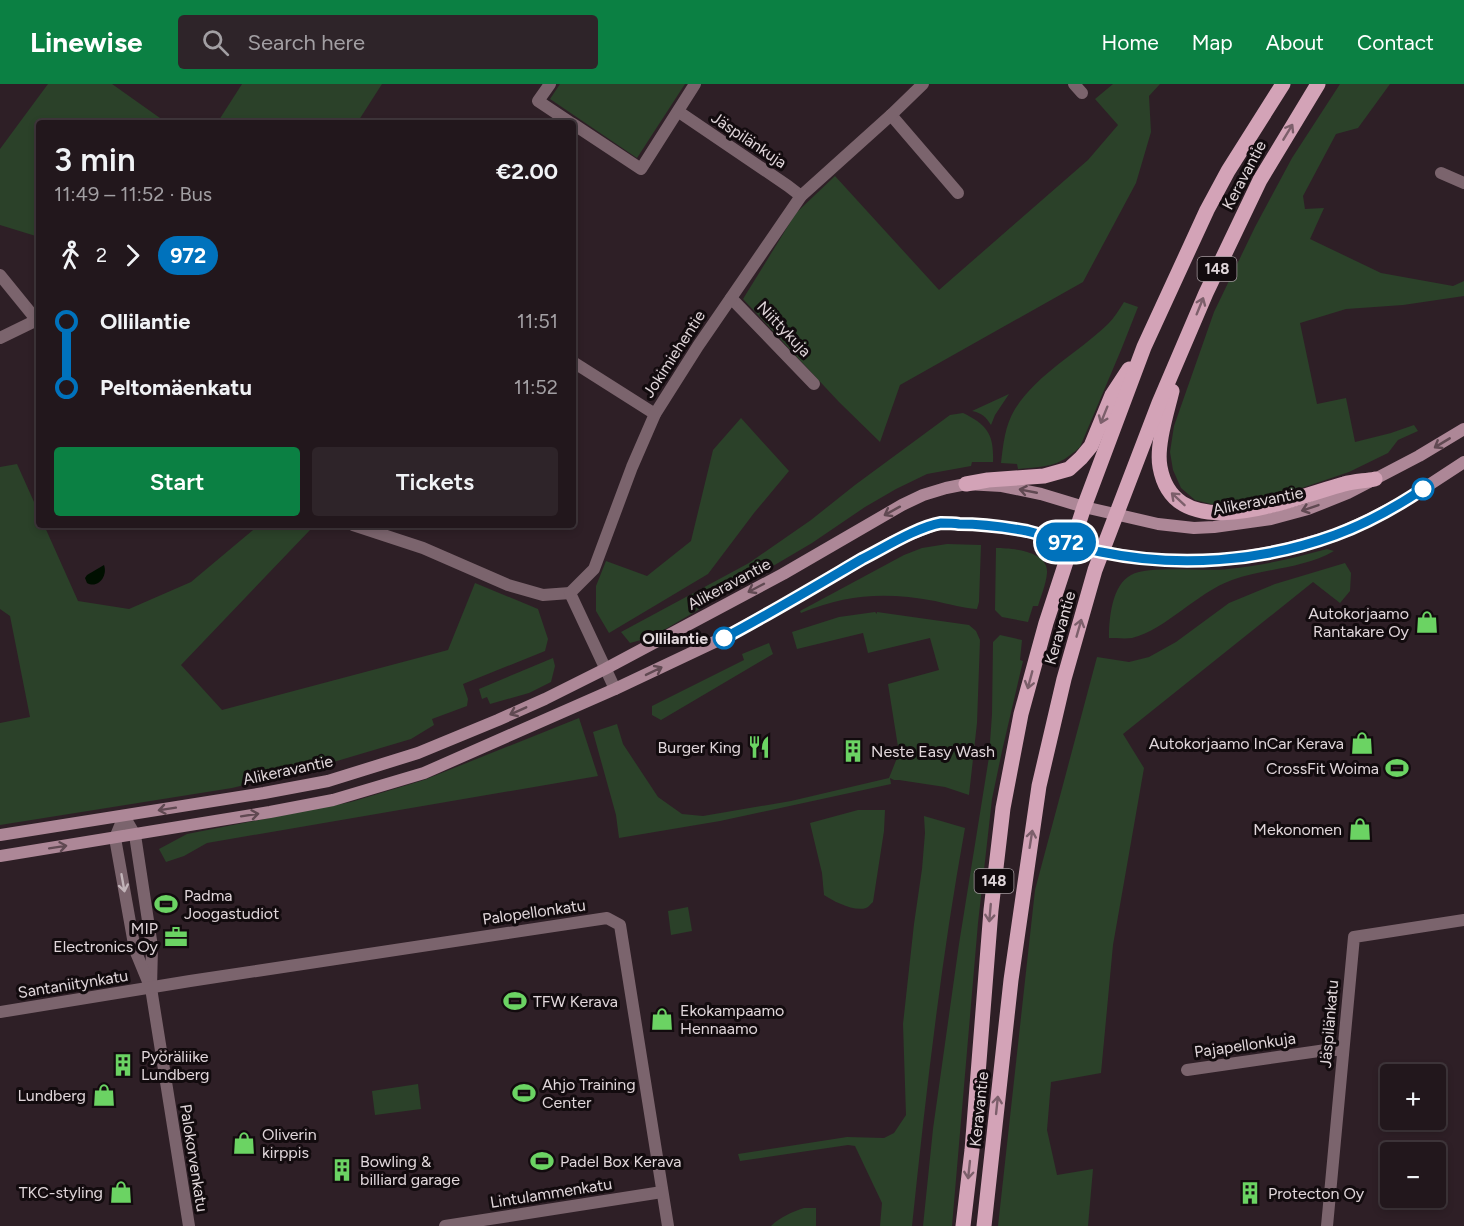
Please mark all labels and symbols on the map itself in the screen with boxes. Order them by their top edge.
street label: Jäspilänkuja [708,108,790,172]
one-way arrow [1283,124,1295,141]
street label: Keravantie [1218,137,1270,213]
road number: 148 [1198,257,1236,281]
street label: Niittykuja [753,297,815,361]
one-way arrow [1196,297,1207,315]
street label: Jokimiehentie [639,307,709,401]
one-way arrow [1098,405,1109,424]
one-way arrow [1434,437,1451,449]
unlabelled marker [1412,478,1434,500]
street label: Alikeravantie [1211,483,1305,519]
one-way arrow [1019,485,1038,497]
one-way arrow [1170,492,1185,506]
one-way arrow [1301,503,1320,514]
one-way arrow [884,505,901,517]
line badge: 972 [1032,522,1100,562]
street label: Alikeravantie [684,554,774,614]
one-way arrow [748,583,766,594]
street label: Keravantie [1040,589,1080,667]
place label: Autokorjaamo Rantakare Oy [1308,604,1410,641]
shop icon: Autokorjaamo Rantakare Oy [1414,609,1440,635]
one-way arrow [1074,619,1085,638]
marker: Ollilantie [713,627,735,649]
place label: Ollilantie [642,629,708,648]
one-way arrow [644,664,662,676]
one-way arrow [1024,670,1036,689]
one-way arrow [509,706,527,718]
shop icon: Autokorjaamo InCar Kerava [1349,730,1375,756]
restaurant icon: Burger King [746,734,772,760]
place label: Autokorjaamo InCar Kerava [1149,734,1344,753]
place label: Burger King [658,738,741,757]
building icon: Neste Easy Wash [840,738,866,764]
place label: Neste Easy Wash [871,742,995,761]
street label: Alikeravantie [241,751,335,789]
sports icon: CrossFit Woima [1384,755,1410,781]
place label: CrossFit Woima [1266,759,1379,778]
one-way arrow [158,804,177,815]
one-way arrow [240,810,260,821]
shop icon: Mekonomen [1347,816,1373,842]
place label: Mekonomen [1253,820,1342,839]
one-way arrow [1026,829,1037,849]
one-way arrow [47,841,67,852]
road number: 148 [974,869,1014,893]
one-way arrow [118,873,129,893]
place label: Padma Joogastudiot [184,886,279,923]
sports icon: Padma Joogastudiot [153,891,179,917]
street label: Palopellonkatu [481,895,587,929]
one-way arrow [984,903,995,923]
place label: MIP Electronics Oy [53,919,159,956]
office icon: MIP Electronics Oy [163,924,189,950]
street label: Santaniitynkatu [16,966,130,1002]
street label: Jäspilänkatu [1316,979,1342,1069]
sports icon: TFW Kerava [502,988,528,1014]
place label: TFW Kerava [533,992,618,1011]
place label: Ekokampaamo Hennaamo [680,1001,784,1038]
shop icon: Ekokampaamo Hennaamo [649,1006,675,1032]
street label: Pajapellonkuja [1193,1028,1297,1062]
place label: Pyöräliike Lundberg [141,1047,209,1084]
building icon: Pyöräliike Lundberg [110,1052,136,1078]
street label: Keravantie [966,1070,992,1148]
place label: Ahjo Training Center [542,1075,636,1112]
sports icon: Ahjo Training Center [511,1080,537,1106]
shop icon: Lundberg [91,1082,117,1108]
place label: Lundberg [18,1086,86,1105]
one-way arrow [992,1096,1003,1116]
street label: Palokorvenkatu [176,1103,212,1213]
place label: Oliverin kirppis [262,1125,317,1162]
shop icon: Oliverin kirppis [231,1130,257,1156]
sports icon: Padel Box Kerava [529,1148,555,1174]
place label: Bowling & billiard garage [360,1152,460,1189]
place label: Padel Box Kerava [560,1152,681,1171]
building icon: Bowling & billiard garage [329,1157,355,1183]
one-way arrow [963,1160,974,1180]
street label: Lintulammenkatu [489,1174,613,1212]
shop icon: TKC-styling [108,1179,134,1205]
building icon: Protecton Oy [1237,1180,1263,1206]
place label: TKC-styling [19,1183,103,1202]
place label: Protecton Oy [1268,1184,1365,1203]

